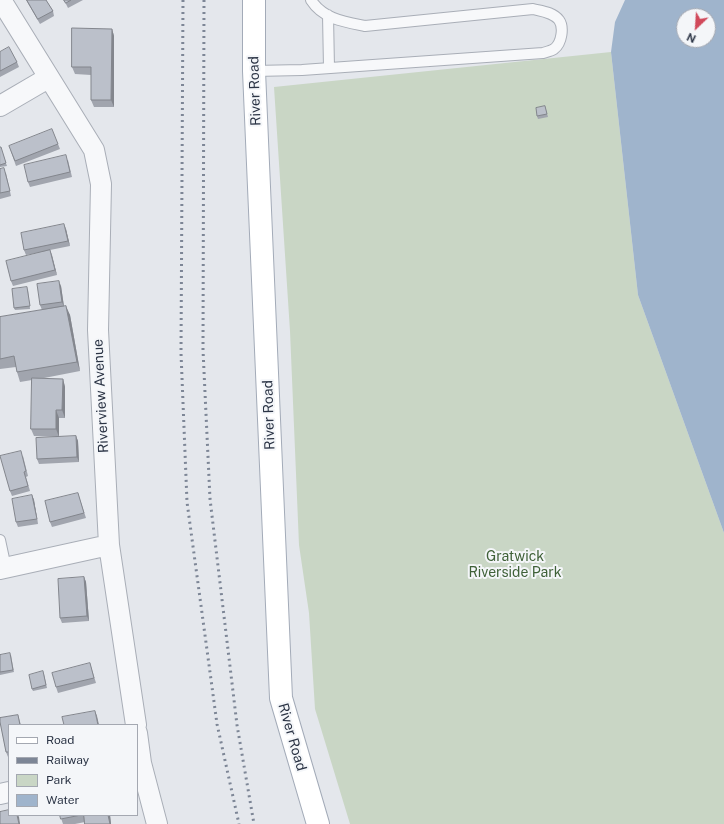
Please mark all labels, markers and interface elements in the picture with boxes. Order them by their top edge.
north arrow [676,8,716,48]
text: N [685,31,698,45]
street label: River Road [245,56,265,126]
street label: Riverview Avenue [90,339,112,453]
street label: River Road [259,380,279,450]
park label: Gratwick Riverside Park [468,549,562,582]
street label: River Road [274,701,310,773]
legend [8,724,138,816]
text: Road [46,733,74,747]
text: Railway [46,753,89,767]
text: Park [46,773,72,787]
text: Water [46,793,79,807]

